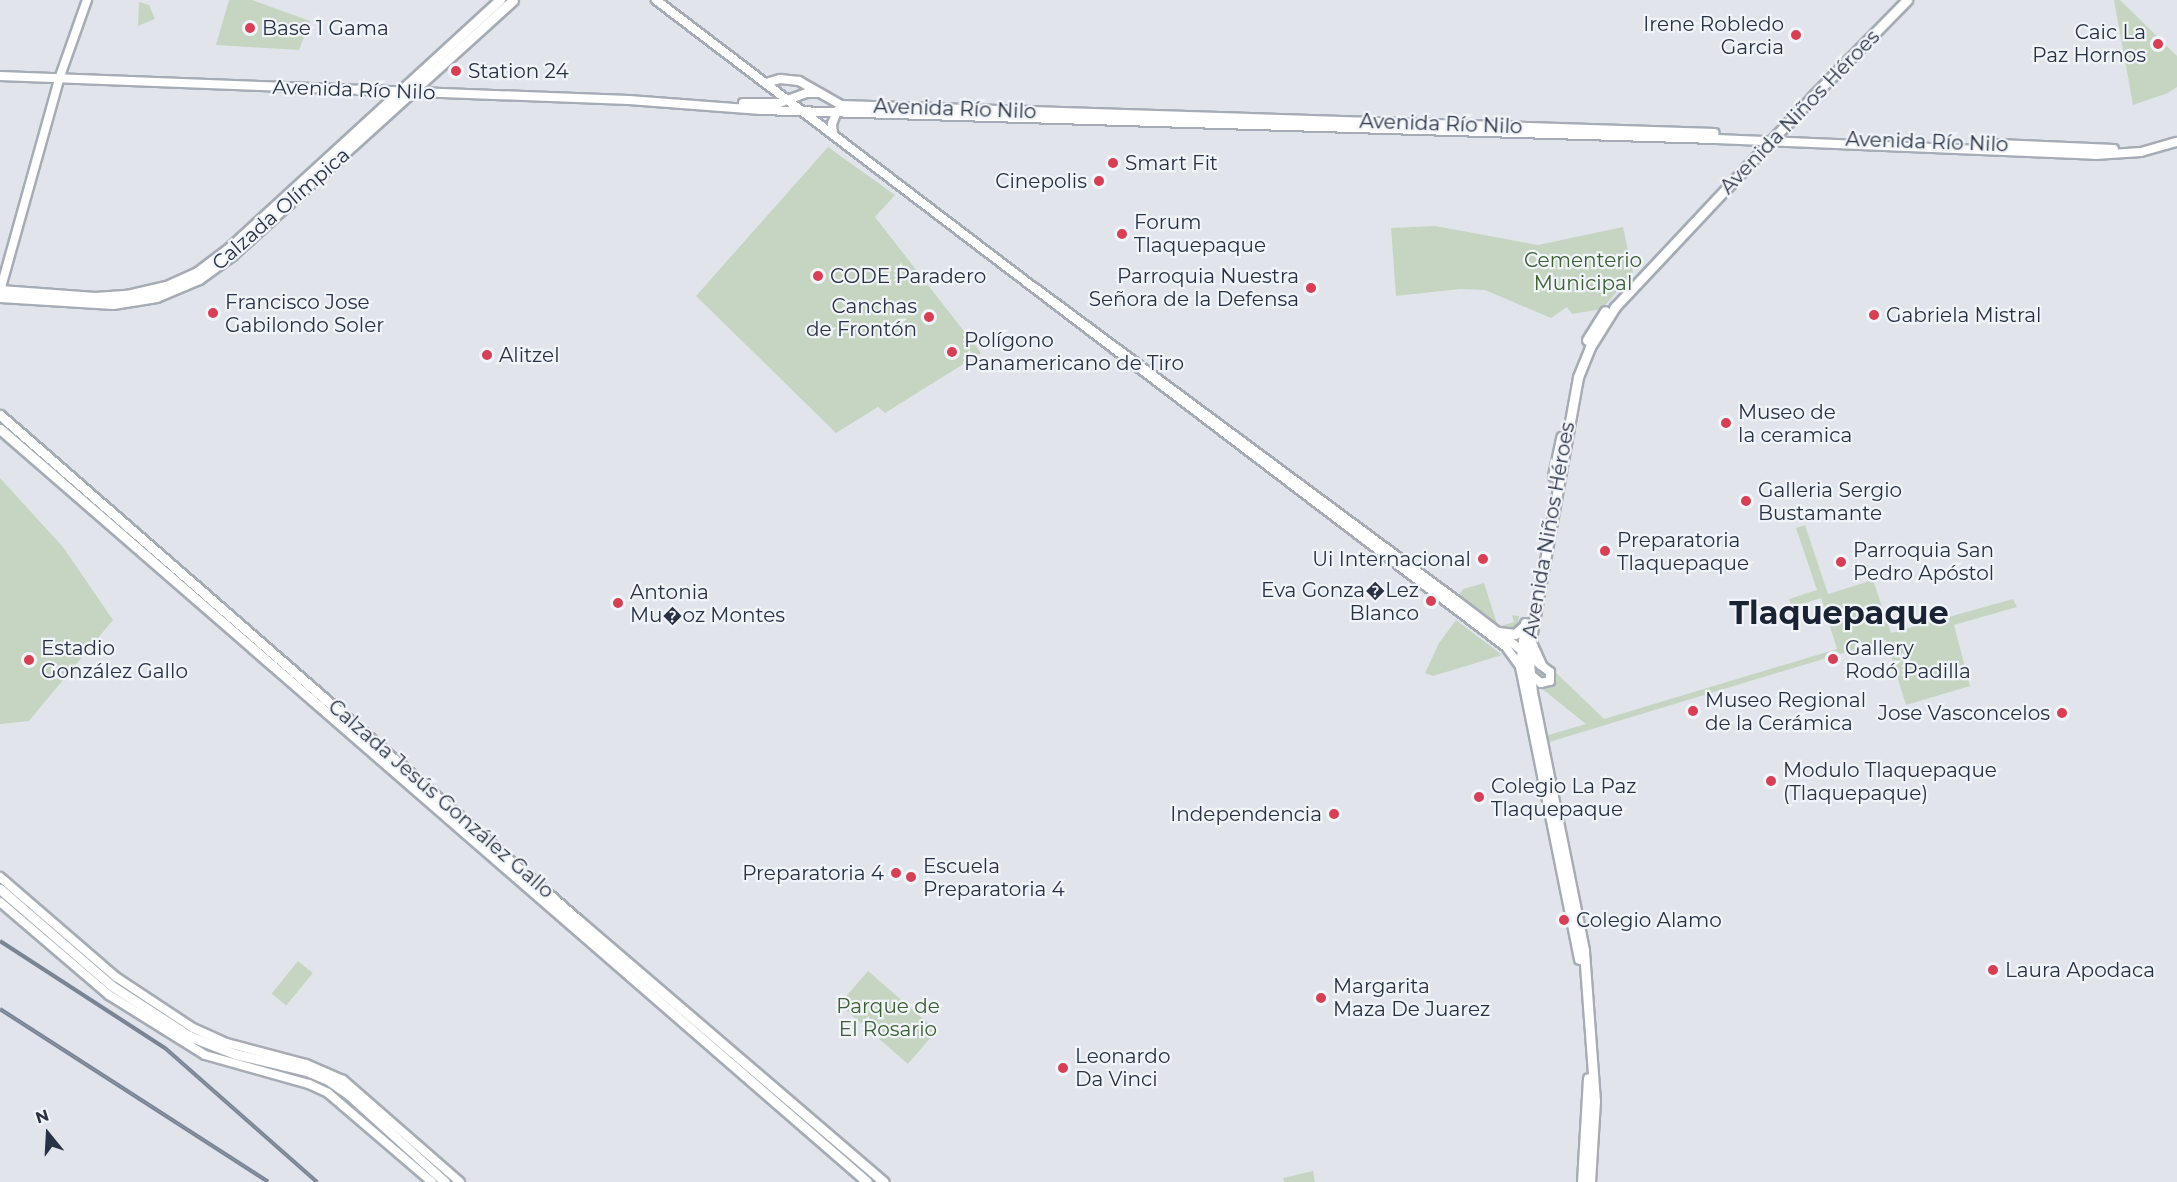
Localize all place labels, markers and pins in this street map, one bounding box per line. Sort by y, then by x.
place label: Irene Robledo Garcia [1643,12,1784,59]
place label: Base 1 Gama [262,16,389,40]
place label: Caic La Paz Hornos [2032,20,2146,67]
marker: Base 1 Gama [243,21,257,35]
marker: Irene Robledo Garcia [1789,28,1803,42]
marker: Caic La Paz Hornos [2151,37,2165,51]
place label: Station 24 [468,59,569,83]
marker: Station 24 [449,64,463,78]
place label: Smart Fit [1125,151,1218,175]
marker: Smart Fit [1106,156,1120,170]
place label: Cinepolis [995,169,1087,193]
marker: Cinepolis [1092,174,1106,188]
place label: Forum Tlaquepaque [1134,210,1266,257]
marker: Forum Tlaquepaque [1115,227,1129,241]
place label: CODE Paradero [830,264,986,288]
place label: Parroquia Nuestra Señora de la Defensa [1089,264,1299,311]
marker: CODE Paradero [811,269,825,283]
marker: Parroquia Nuestra Señora de la Defensa [1304,281,1318,295]
place label: Francisco Jose Gabilondo Soler [225,290,384,337]
place label: Canchas de Frontón [806,294,917,341]
place label: Gabriela Mistral [1886,303,2041,327]
marker: Francisco Jose Gabilondo Soler [206,306,220,320]
marker: Gabriela Mistral [1867,308,1881,322]
marker: Canchas de Frontón [922,310,936,324]
place label: Polígono Panamericano de Tiro [964,328,1184,375]
place label: Alitzel [499,343,560,367]
marker: Polígono Panamericano de Tiro [945,345,959,359]
marker: Alitzel [480,348,494,362]
place label: Museo de la ceramica [1738,400,1852,447]
marker: Museo de la ceramica [1719,416,1733,430]
place label: Galleria Sergio Bustamante [1758,478,1902,525]
marker: Galleria Sergio Bustamante [1739,494,1753,508]
place label: Preparatoria Tlaquepaque [1617,528,1749,575]
place label: Parroquia San Pedro Apóstol [1853,538,1994,585]
marker: Preparatoria Tlaquepaque [1598,544,1612,558]
place label: Ui Internacional [1312,547,1471,571]
marker: Ui Internacional [1476,552,1490,566]
marker: Parroquia San Pedro Apóstol [1834,555,1848,569]
place label: Eva Gonza�Lez Blanco [1261,578,1419,625]
place label: Antonia Mu�oz Montes [630,580,785,627]
marker: Eva Gonza�Lez Blanco [1424,594,1438,608]
marker: Antonia Mu�oz Montes [611,596,625,610]
place label: Estadio González Gallo [41,636,188,683]
place label: Gallery Rodó Padilla [1845,636,1971,683]
marker: Gallery Rodó Padilla [1826,652,1840,666]
marker: Estadio González Gallo [22,653,36,667]
place label: Museo Regional de la Cerámica [1705,688,1866,735]
place label: Jose Vasconcelos [1878,701,2050,725]
marker: Museo Regional de la Cerámica [1686,704,1700,718]
marker: Jose Vasconcelos [2055,706,2069,720]
place label: Modulo Tlaquepaque (Tlaquepaque) [1783,758,1997,805]
place label: Colegio La Paz Tlaquepaque [1491,774,1636,821]
marker: Modulo Tlaquepaque (Tlaquepaque) [1764,774,1778,788]
marker: Colegio La Paz Tlaquepaque [1472,790,1486,804]
place label: Independencia [1170,802,1322,826]
marker: Independencia [1327,807,1341,821]
place label: Escuela Preparatoria 4 [923,854,1065,901]
place label: Preparatoria 4 [742,861,884,885]
marker: Preparatoria 4 [889,866,903,880]
marker: Escuela Preparatoria 4 [904,870,918,884]
place label: Colegio Alamo [1576,908,1722,932]
marker: Colegio Alamo [1557,913,1571,927]
place label: Laura Apodaca [2005,958,2155,982]
marker: Laura Apodaca [1986,963,2000,977]
place label: Margarita Maza De Juarez [1333,975,1490,1022]
marker: Margarita Maza De Juarez [1314,991,1328,1005]
place label: Leonardo Da Vinci [1075,1044,1170,1091]
marker: Leonardo Da Vinci [1056,1061,1070,1075]

